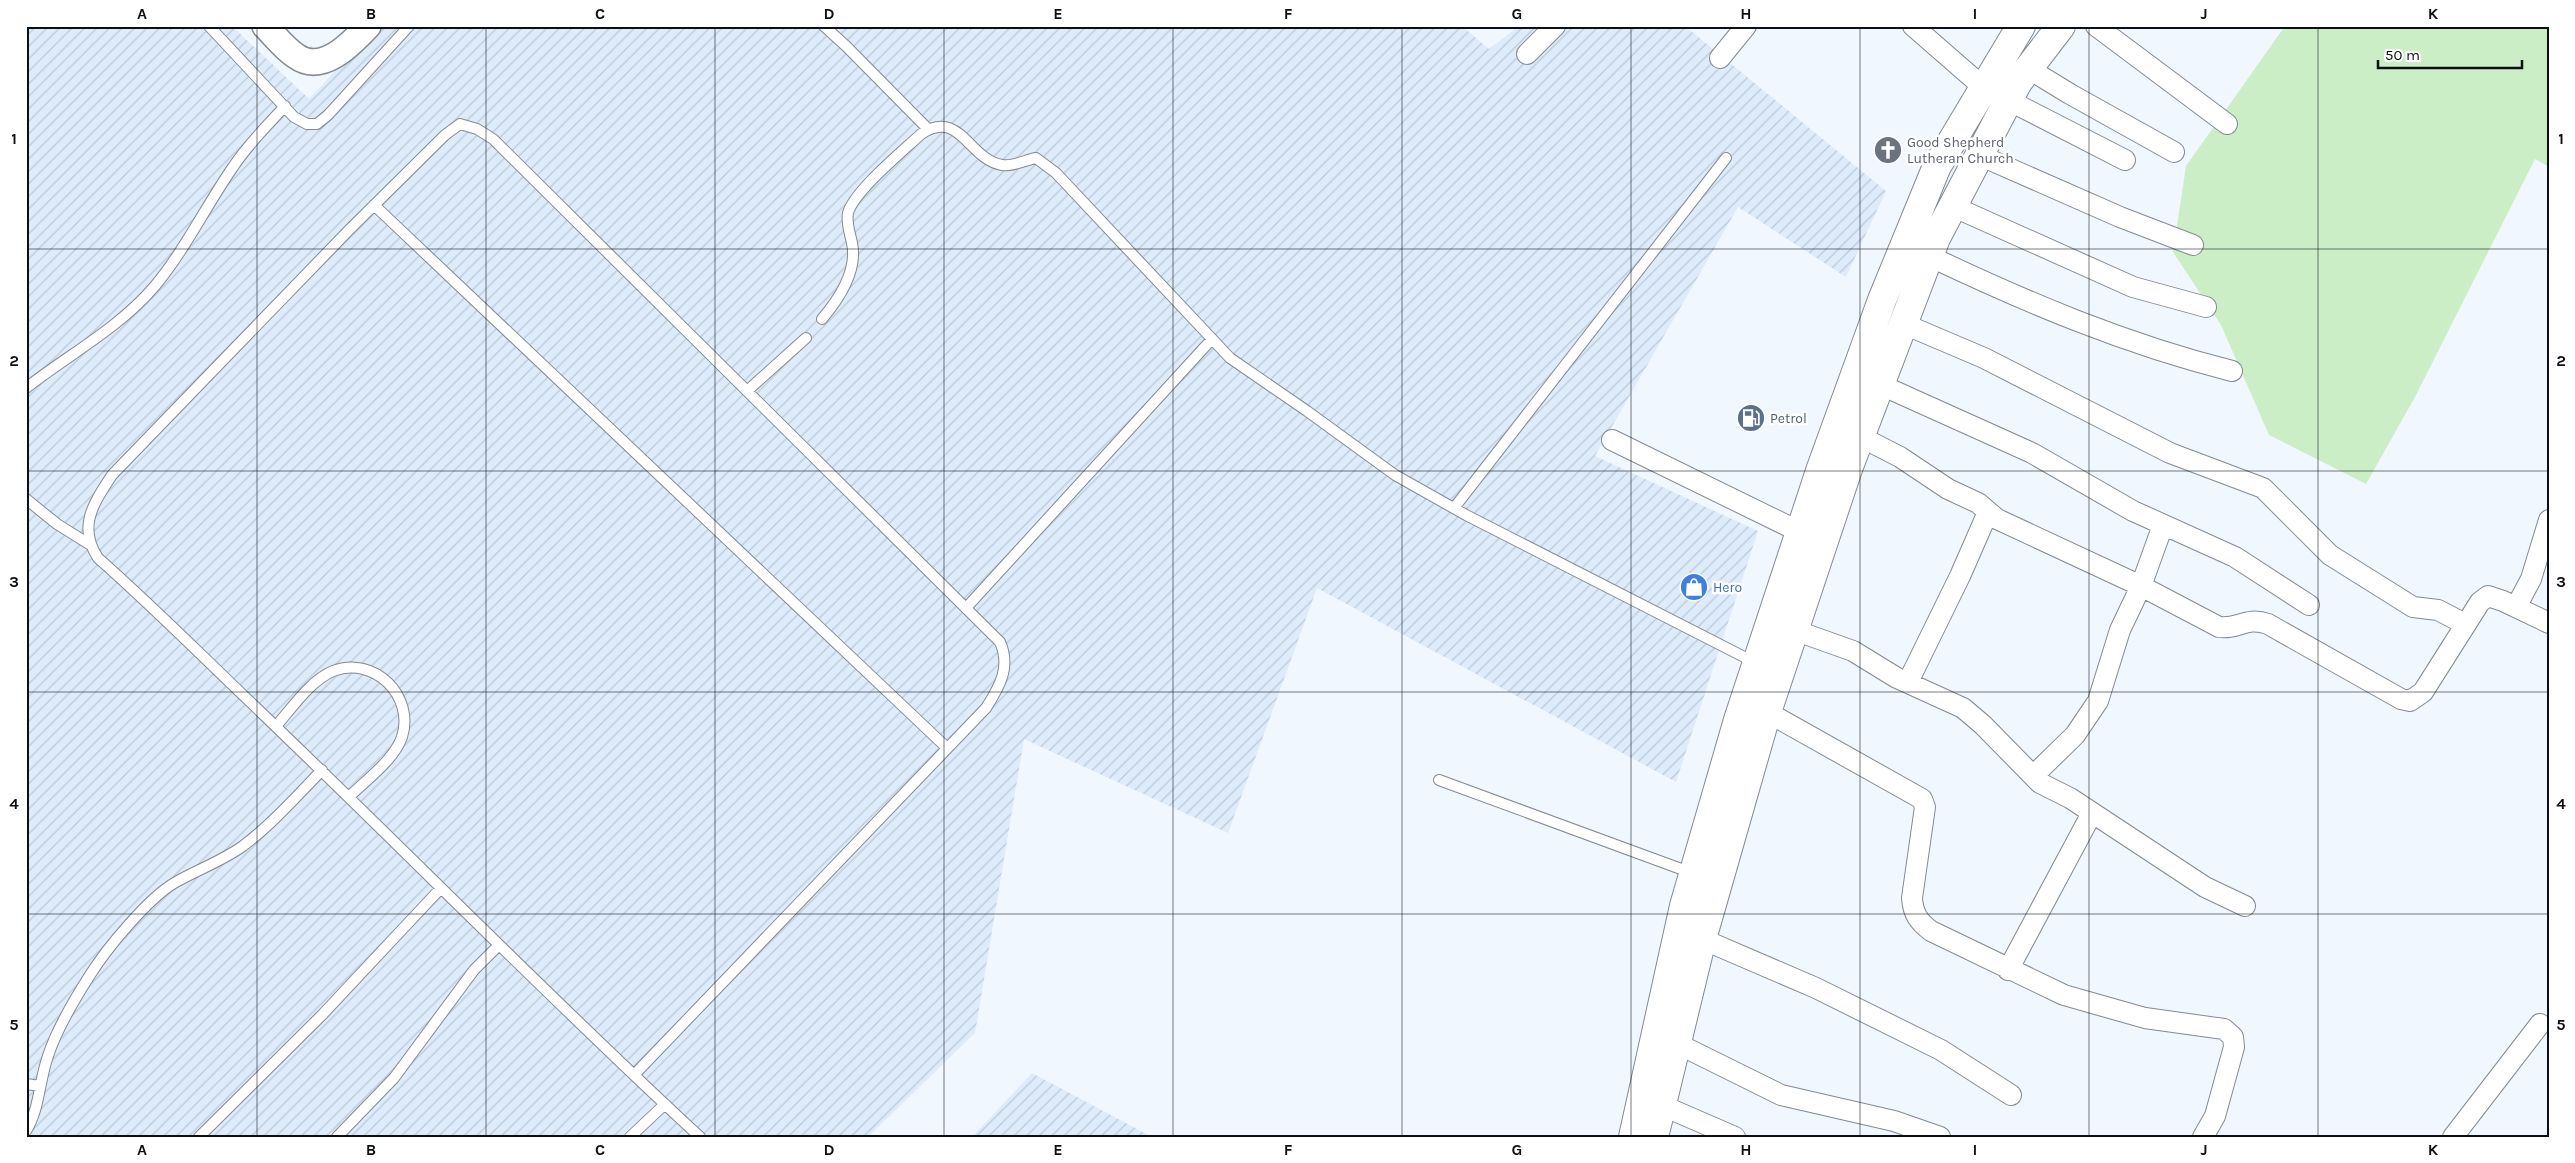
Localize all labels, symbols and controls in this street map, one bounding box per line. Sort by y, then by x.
text: A [137,4,147,23]
text: B [366,4,376,23]
text: C [595,4,605,23]
text: D [824,4,835,23]
text: E [1053,4,1063,23]
text: F [1284,4,1293,23]
text: G [1512,4,1522,23]
text: H [1740,4,1752,23]
text: I [1973,4,1977,23]
text: J [2200,4,2208,23]
text: K [2428,4,2439,23]
scale bar [2378,38,2521,70]
text: 50 m [2385,46,2420,64]
text: 1 [11,129,17,148]
text: 1 [2558,129,2564,148]
place label: Good Shepherd Lutheran Church [1907,134,2014,167]
church icon: Good Shepherd Lutheran Church [1873,135,1903,165]
text: 2 [9,351,19,370]
text: 2 [2556,351,2566,370]
fuel station icon: Petrol [1736,403,1766,433]
place label: Petrol [1770,410,1807,427]
text: 3 [9,572,19,591]
shop icon: Hero [1679,572,1709,602]
text: 3 [2556,572,2566,591]
place label: Hero [1713,579,1742,596]
text: 4 [9,794,19,813]
text: 4 [2556,794,2566,813]
text: 5 [9,1015,19,1034]
text: 5 [2556,1015,2566,1034]
text: A [137,1140,147,1159]
text: B [366,1140,376,1159]
text: C [595,1140,605,1159]
text: D [824,1140,835,1159]
text: E [1053,1140,1063,1159]
text: F [1284,1140,1293,1159]
text: G [1512,1140,1522,1159]
text: H [1740,1140,1752,1159]
text: I [1973,1140,1977,1159]
text: J [2200,1140,2208,1159]
text: K [2428,1140,2439,1159]

